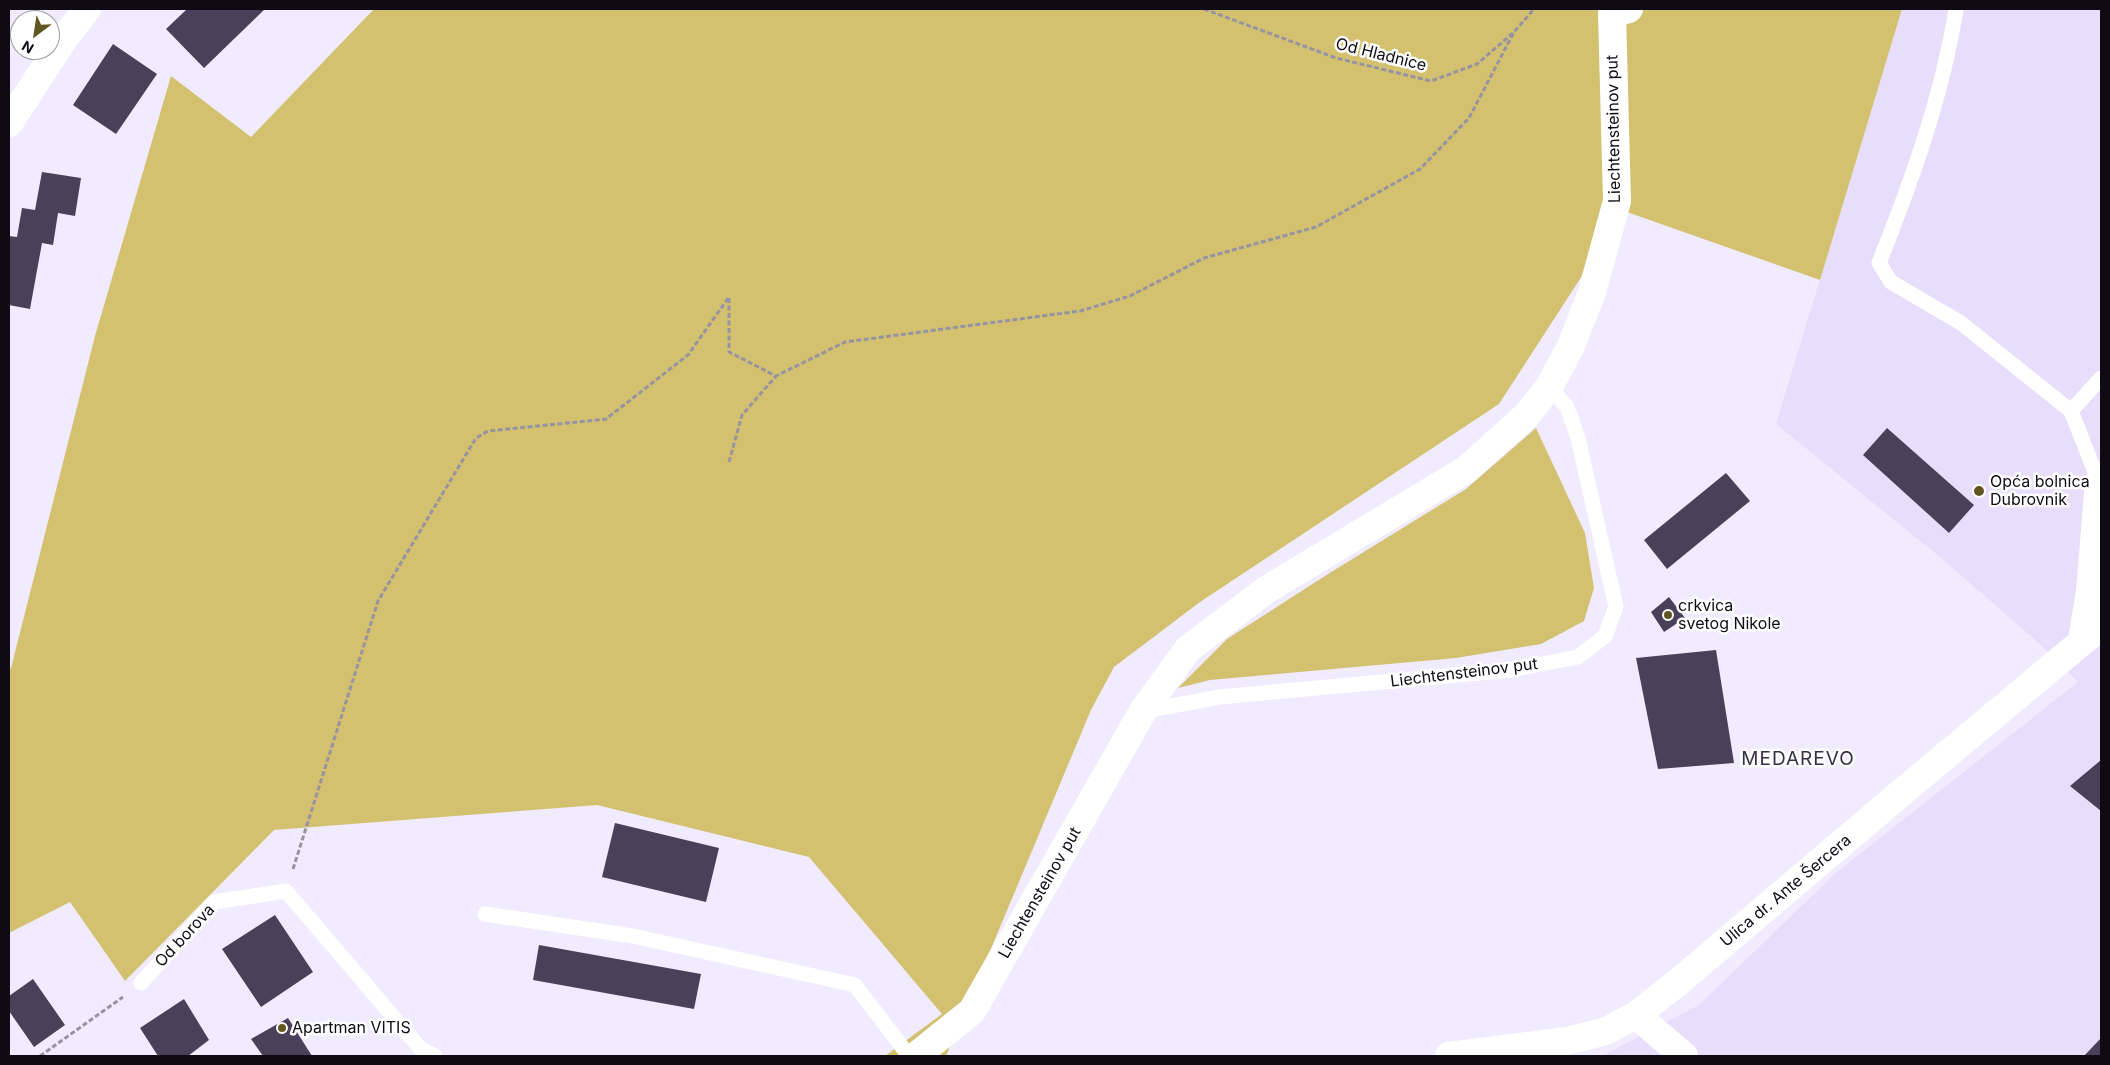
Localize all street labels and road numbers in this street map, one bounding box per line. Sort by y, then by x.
street label: Od Hladnice [1334,34,1428,76]
street label: Liechtensteinov put [1603,55,1625,203]
street label: Liechtensteinov put [1389,654,1539,692]
street label: Liechtensteinov put [995,824,1085,962]
street label: Ulica dr. Ante Šercera [1717,831,1855,951]
street label: Od borova [151,901,219,971]

